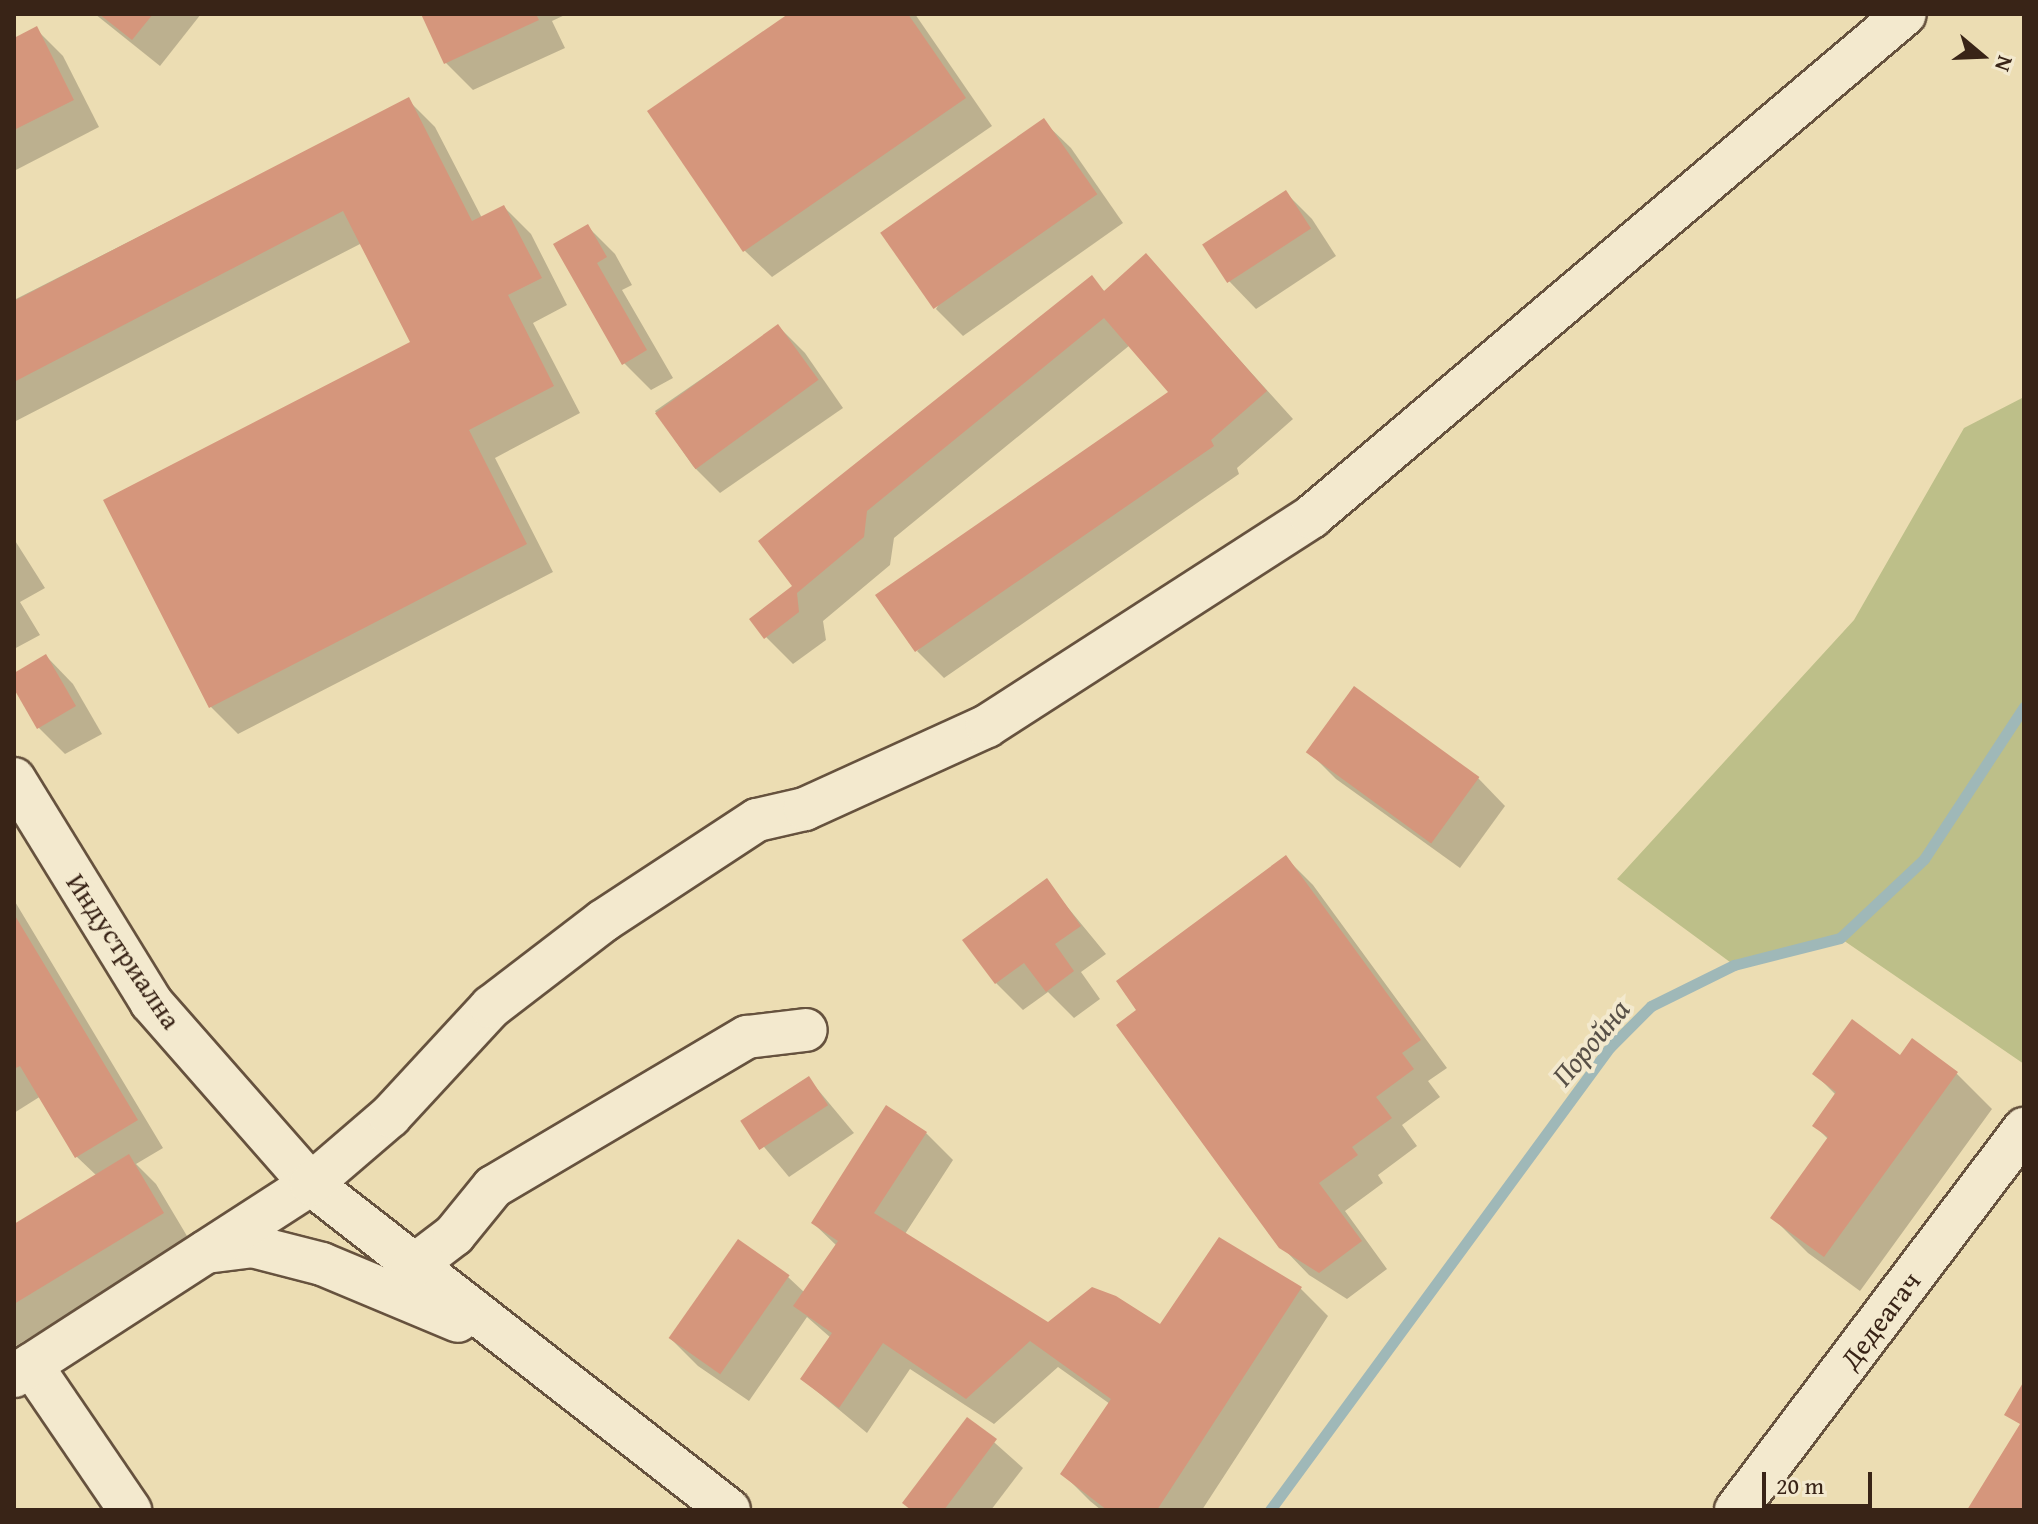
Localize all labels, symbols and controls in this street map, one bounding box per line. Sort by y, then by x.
north arrow [1942,16,2022,96]
text: N [1987,52,2022,76]
street label: Индустриална [60,867,188,1035]
water label: Поройна [1543,991,1637,1093]
street label: Дедеагач [1833,1265,1927,1375]
scale bar [1766,1456,1876,1506]
text: 20 m [1776,1468,1824,1503]

